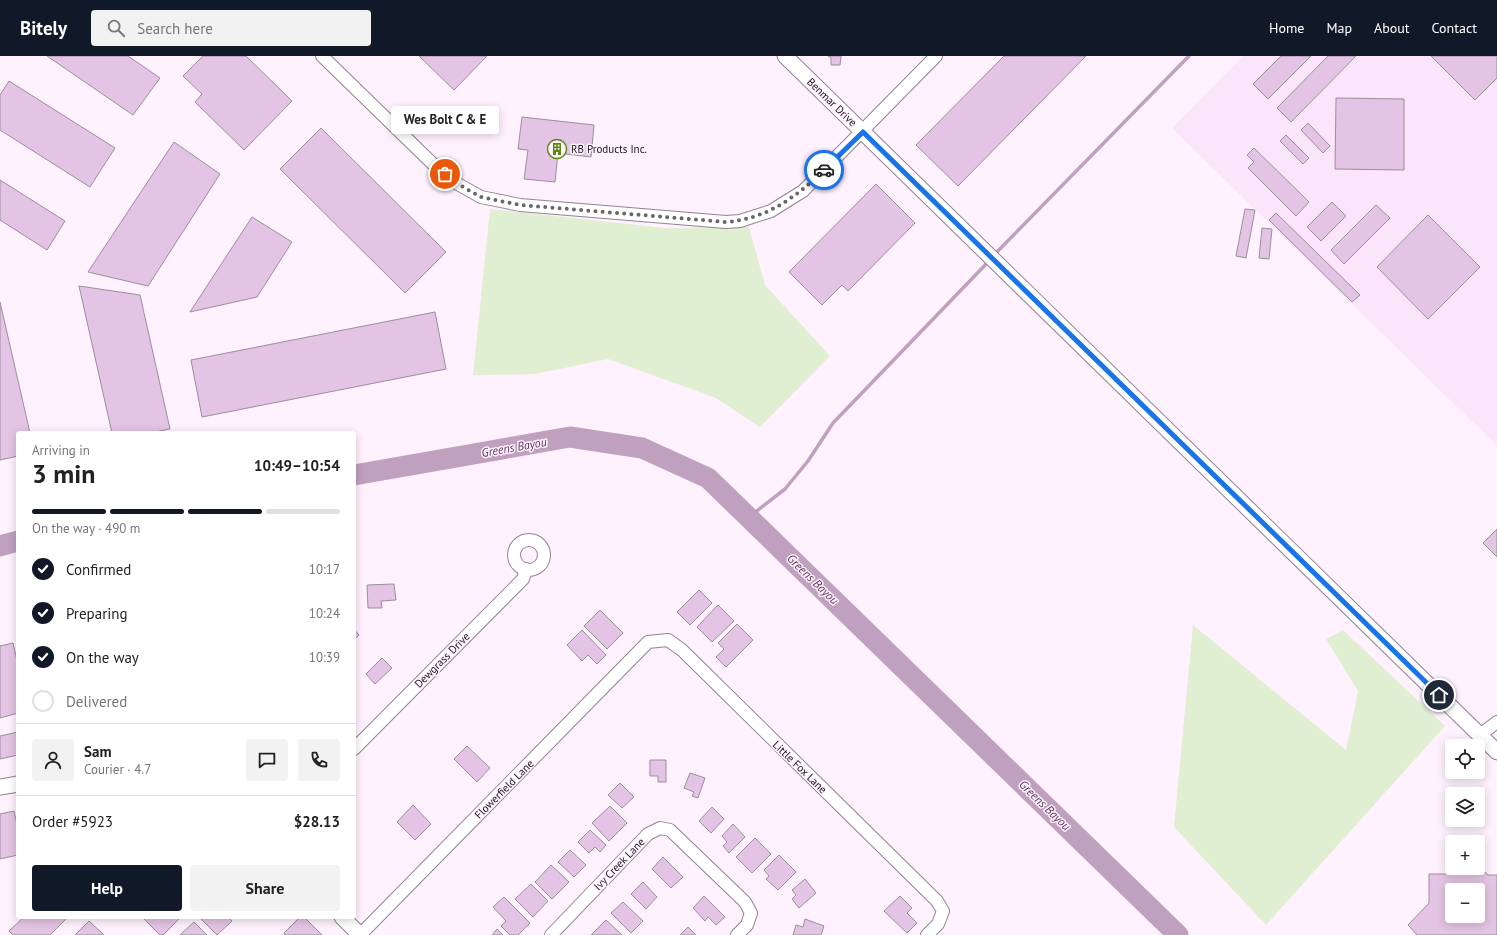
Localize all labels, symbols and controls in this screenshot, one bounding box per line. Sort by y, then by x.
search box [91,10,371,46]
text: Bitely [20,16,67,40]
icon: search [105,17,127,39]
text: Search here [137,19,213,38]
text: Home [1269,19,1304,37]
text: Map [1326,19,1352,37]
text: About [1374,19,1410,37]
text: Contact [1432,19,1477,37]
street label: Benmar Drive [804,75,860,129]
callout: Wes Bolt C & E [391,106,499,134]
text: Wes Bolt C & E [404,111,486,128]
building icon: RB Products Inc. [546,138,568,160]
place label: RB Products Inc. [571,142,647,156]
courier [804,150,844,190]
pin [428,157,462,191]
icon: car [813,159,835,181]
icon: bag [434,163,456,185]
water label: Greens Bayou [480,434,548,460]
text: Arriving in [32,442,90,459]
text: 10:49–10:54 [254,456,340,475]
text: 3 min [32,457,95,490]
text: On the way · 490 m [32,520,140,537]
water label: Greens Bayou [784,551,842,607]
icon: check [32,558,54,580]
text: Confirmed [66,560,131,579]
text: 10:17 [309,561,340,578]
icon: check [32,602,54,624]
text: Preparing [66,604,128,623]
text: 10:24 [309,605,340,622]
street label: Dewgrass Drive [411,629,473,691]
icon: check [32,646,54,668]
text: On the way [66,648,139,667]
text: 10:39 [309,649,340,666]
pin [1422,678,1456,712]
icon: home [1428,684,1450,706]
text: Delivered [66,692,127,711]
street label: Little Fox Lane [770,738,830,797]
button: person [32,739,74,781]
button: chat [246,739,288,781]
button: phone [298,739,340,781]
map controls [1445,739,1485,923]
button: locate [1445,739,1485,779]
text: Sam [84,742,111,761]
street label: Flowerfield Lane [471,756,537,822]
text: Courier · 4.7 [84,761,151,778]
water label: Greens Bayou [1016,777,1074,833]
button: layers [1445,787,1485,827]
text: Order #5923 [32,812,113,831]
text: $28.13 [294,812,340,831]
street label: Ivy Creek Lane [591,835,648,893]
button: + [1445,835,1485,875]
button: Help [32,865,182,911]
button: Share [190,865,340,911]
button: − [1445,883,1485,923]

